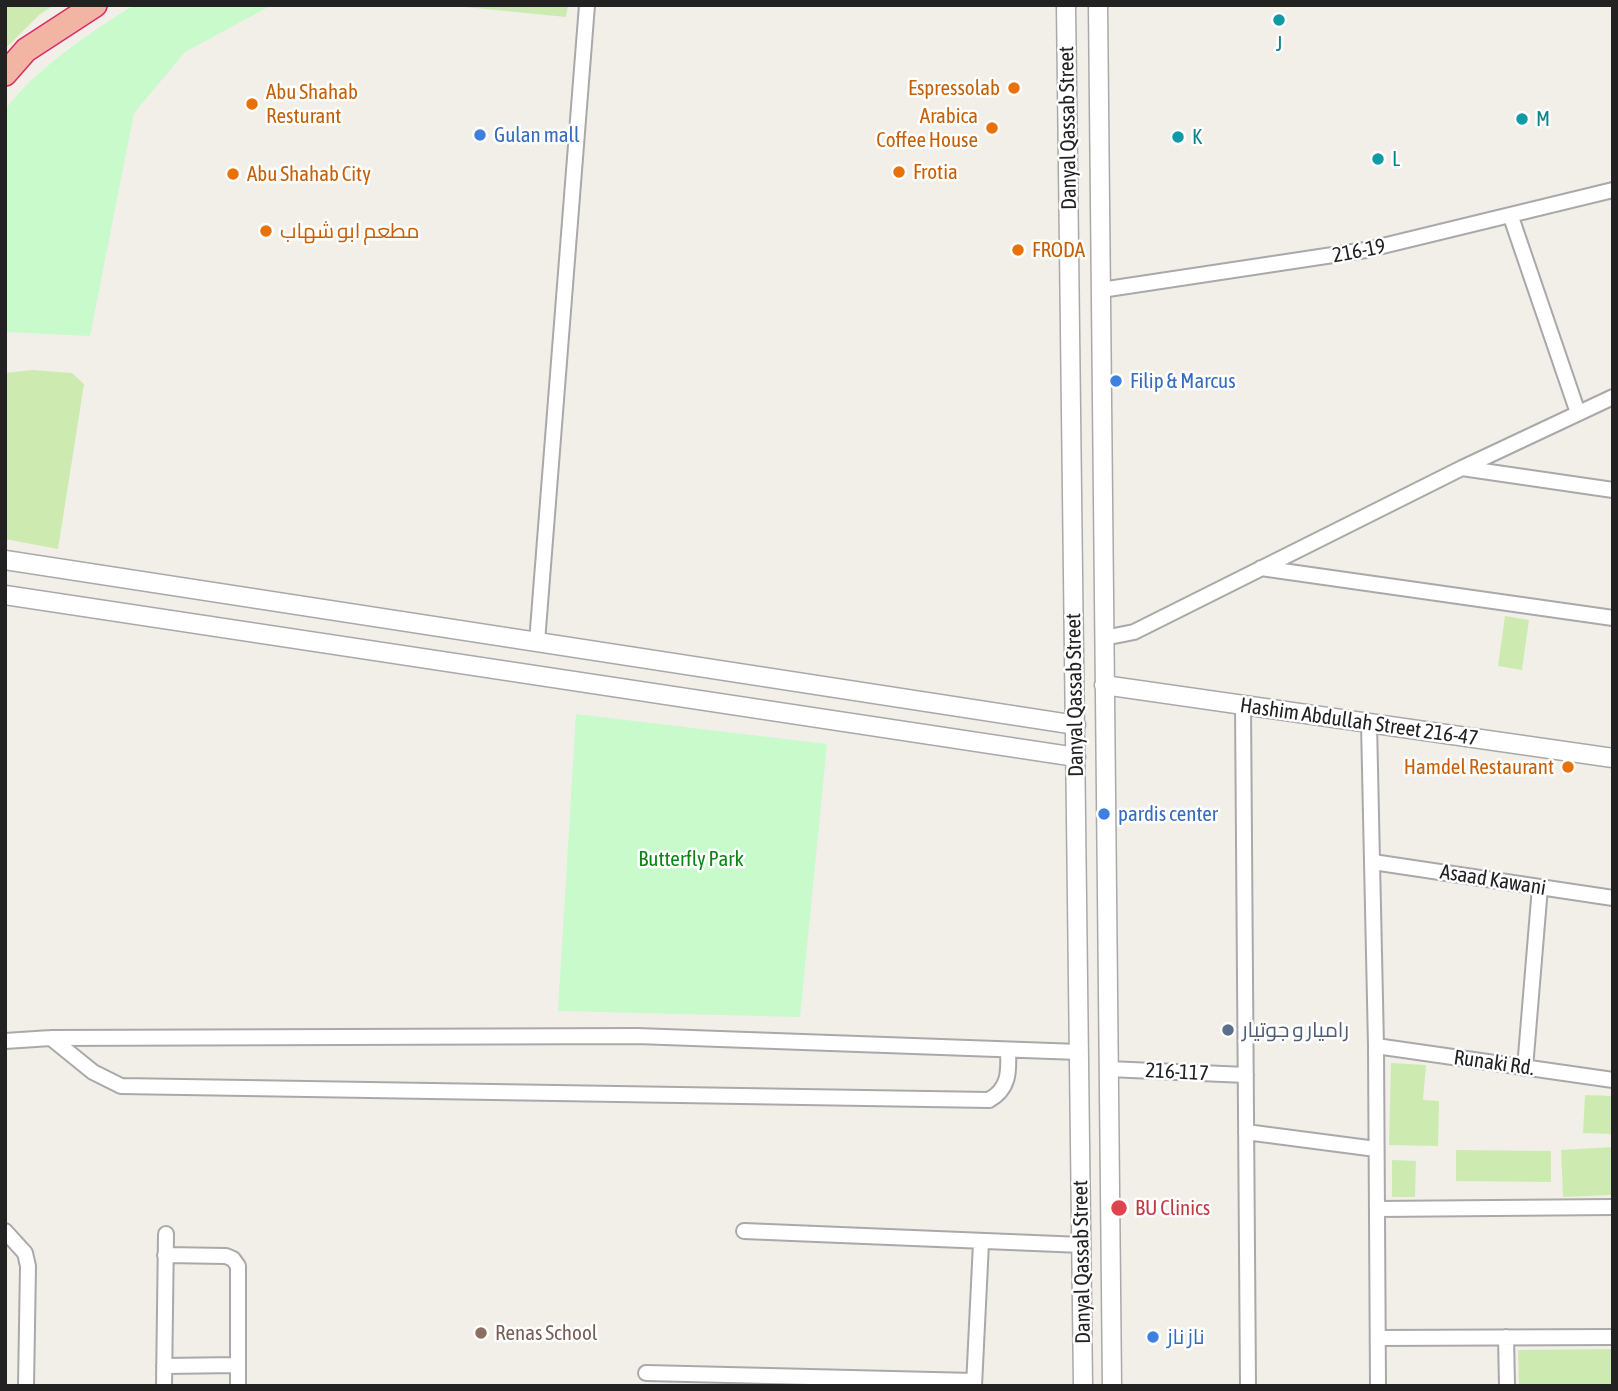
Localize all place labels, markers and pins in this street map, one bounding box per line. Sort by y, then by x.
marker: J [1271,12,1287,28]
place label: J [1276,31,1282,57]
place label: Espressolab [908,75,1000,101]
place label: Abu Shahab Resturant [266,79,358,129]
marker: Espressolab [1006,80,1022,96]
marker: Abu Shahab Resturant [244,96,260,112]
place label: Arabica Coffee House [876,103,978,153]
place label: M [1536,106,1550,132]
marker: M [1514,111,1530,127]
marker: Arabica Coffee House [984,120,1000,136]
place label: Gulan mall [494,122,580,148]
place label: K [1192,124,1202,150]
marker: Gulan mall [472,127,488,143]
marker: K [1170,129,1186,145]
place label: L [1392,146,1400,172]
marker: L [1370,151,1386,167]
place label: Frotia [913,159,958,185]
place label: Abu Shahab City [247,161,371,187]
marker: Frotia [891,164,907,180]
marker: Abu Shahab City [225,166,241,182]
place label: مطعم ابو شهاب [280,218,420,244]
marker: مطعم ابو شهاب [258,223,274,239]
place label: FRODA [1032,237,1085,263]
marker: FRODA [1010,242,1026,258]
place label: Filip & Marcus [1130,368,1236,394]
marker: Filip & Marcus [1108,373,1124,389]
place label: Hamdel Restaurant [1404,754,1554,780]
marker: Hamdel Restaurant [1560,759,1576,775]
place label: pardis center [1118,801,1218,827]
marker: pardis center [1096,806,1112,822]
place label: رامیار و جوتیار [1242,1017,1349,1043]
marker: رامیار و جوتیار [1220,1022,1236,1038]
place label: BU Clinics [1135,1195,1210,1221]
marker: BU Clinics [1109,1198,1129,1218]
place label: Renas School [495,1320,597,1346]
place label: ناز ناز [1167,1324,1205,1350]
marker: Renas School [473,1325,489,1341]
marker: ناز ناز [1145,1329,1161,1345]

